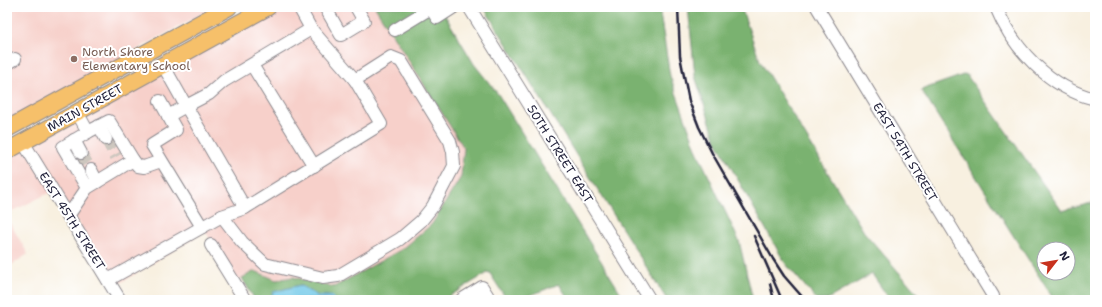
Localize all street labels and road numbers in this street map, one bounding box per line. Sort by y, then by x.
street label: MAIN STREET [45,80,126,135]
street label: EAST 54TH STREET [869,100,941,205]
street label: 50TH STREET EAST [523,102,597,207]
street label: EAST 45TH STREET [35,169,109,274]

